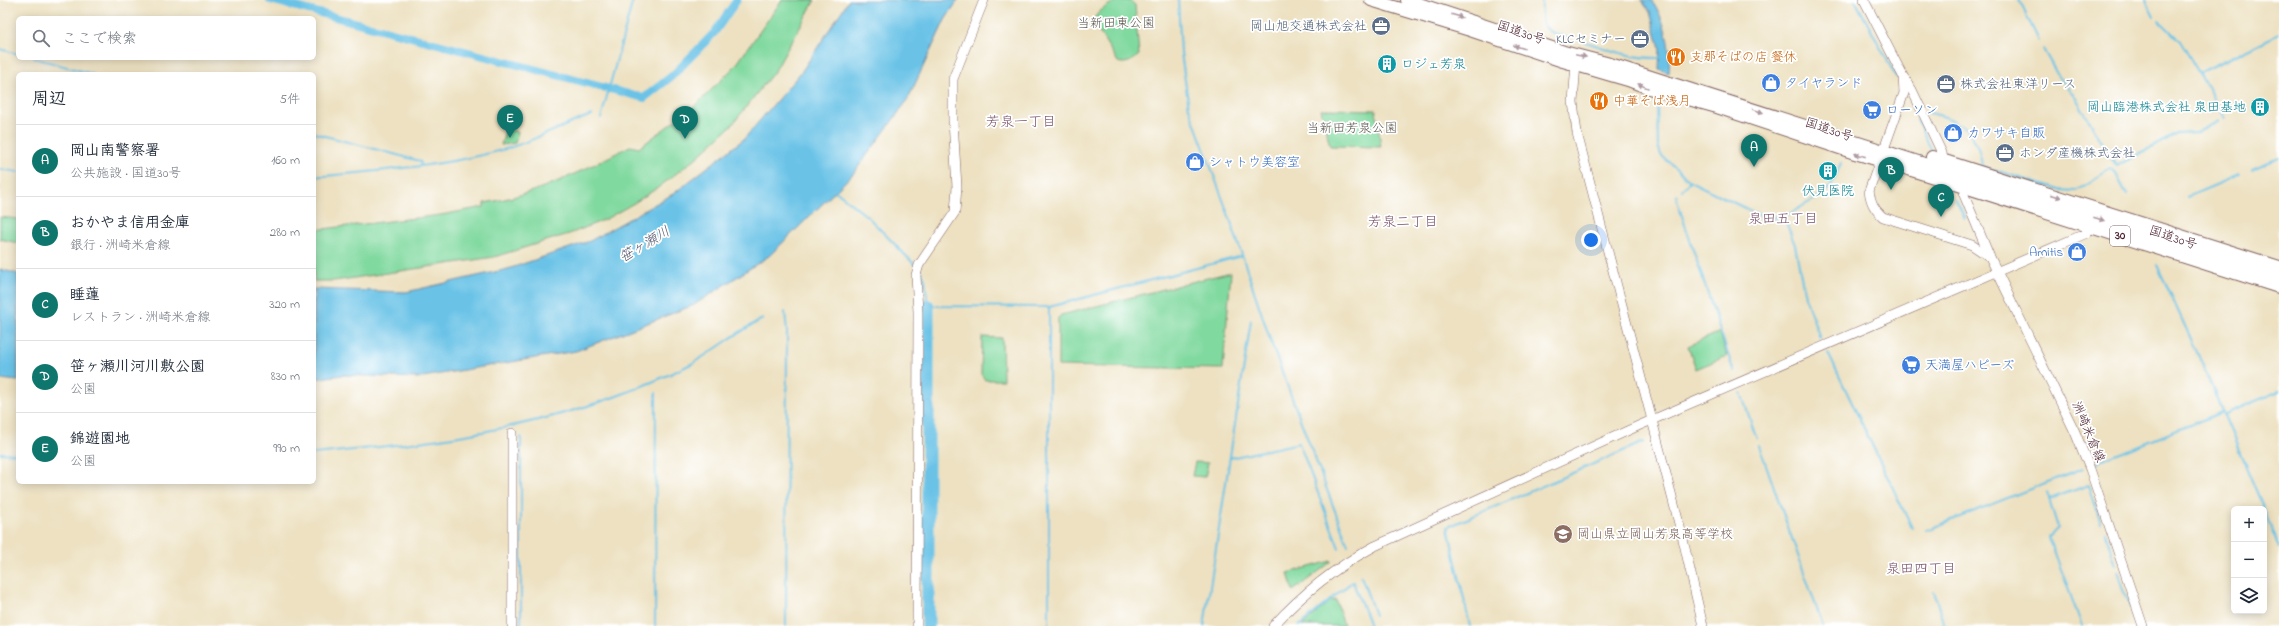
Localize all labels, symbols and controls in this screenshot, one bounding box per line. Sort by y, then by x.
one-way arrow [1452,13,1464,19]
park label: 当新田東公園 [1077,14,1155,33]
office icon: 岡山旭交通株式会社 [1370,15,1392,37]
search box [16,16,316,60]
street label: 国道30号 [1494,16,1548,50]
place label: 岡山旭交通株式会社 [1250,17,1367,36]
icon: search [30,27,52,49]
text: ここで検索 [62,28,137,50]
office icon: KLCセミナー [1629,28,1651,50]
place label: KLCセミナー [1556,30,1626,49]
one-way arrow [1513,44,1525,50]
restaurant icon: 支那そばの店 餐休 [1665,46,1687,68]
place label: 支那そばの店 餐休 [1690,48,1797,67]
building icon: ロジェ芳泉 [1376,53,1398,75]
one-way arrow [1575,53,1587,59]
place label: ロジェ芳泉 [1401,55,1466,74]
shop icon: タイヤランド [1760,72,1782,94]
office icon: 株式会社東洋リース [1935,73,1957,95]
place label: タイヤランド [1785,74,1862,93]
place label: 株式会社東洋リース [1960,75,2076,94]
one-way arrow [1637,82,1649,88]
text: 周辺 [32,87,66,112]
text: 5件 [280,90,300,109]
restaurant icon: 中華そば浅月 [1588,90,1610,112]
place label: 中華そば浅月 [1613,92,1691,111]
building icon: 岡山臨港株式会社 泉田基地 [2249,96,2271,118]
place label: 岡山臨港株式会社 泉田基地 [2087,98,2246,117]
supermarket icon: ローソン [1861,99,1883,121]
place label: ローソン [1886,101,1938,120]
pin: E [497,105,523,138]
pin: D [672,106,698,139]
one-way arrow [1753,108,1765,114]
district label: 芳泉一丁目 [986,112,1056,133]
street label: 国道30号 [1802,113,1856,147]
park label: 当新田芳泉公園 [1306,119,1398,138]
shop icon: カワサキ自販 [1942,122,1964,144]
place label: カワサキ自販 [1967,124,2045,143]
pin: A [1741,134,1767,167]
text: 岡山南警察署 [70,140,160,162]
office icon: ホンダ産機株式会社 [1994,142,2016,164]
place label: ホンダ産機株式会社 [2019,144,2135,163]
text: A [41,151,49,170]
text: 160 m [271,151,300,170]
shop icon: シャトウ美容室 [1184,151,1206,173]
one-way arrow [1854,152,1866,158]
place label: シャトウ美容室 [1209,153,1300,172]
pin: B [1878,157,1904,190]
building icon: 伏見医院 [1817,160,1839,182]
text: 公共施設 · 国道30号 [70,164,181,183]
place label: 伏見医院 [1802,182,1854,201]
pin: C [1928,184,1954,217]
one-way arrow [2050,193,2062,199]
district label: 泉田五丁目 [1748,209,1818,230]
text: おかやま信用金庫 [70,212,190,234]
district label: 芳泉二丁目 [1368,212,1438,233]
one-way arrow [2093,216,2105,222]
street label: 国道30号 [2146,221,2200,255]
water label: 笹ヶ瀬川 [616,222,674,268]
text: B [41,223,49,242]
text: 280 m [270,223,300,242]
road number: 30 [2110,226,2130,246]
your location [1581,230,1601,250]
text: 銀行 · 洲崎米倉線 [70,236,170,255]
shop icon: Amitis [2066,241,2088,263]
place label: Amitis [2029,243,2063,262]
text: 睡蓮 [70,284,100,306]
text: C [41,295,49,314]
text: 320 m [269,295,300,314]
text: レストラン · 洲崎米倉線 [70,308,210,327]
supermarket icon: 天満屋ハピーズ [1900,354,1922,376]
text: 笹ヶ瀬川河川敷公園 [70,356,205,378]
place label: 天満屋ハピーズ [1925,356,2014,375]
text: D [40,367,50,386]
text: 830 m [271,367,300,386]
text: 公園 [70,380,96,399]
street label: 洲崎米倉線 [2067,398,2110,467]
text: 錦遊園地 [70,428,130,450]
text: E [41,439,49,458]
text: 990 m [273,439,300,458]
text: 公園 [70,452,96,471]
map controls [2231,506,2267,614]
button: + [2231,506,2267,542]
school or university icon: 岡山県立岡山芳泉高等学校 [1552,523,1574,545]
place label: 岡山県立岡山芳泉高等学校 [1577,525,1733,544]
button: − [2231,542,2267,578]
district label: 泉田四丁目 [1886,559,1956,580]
button: layers [2231,578,2267,614]

